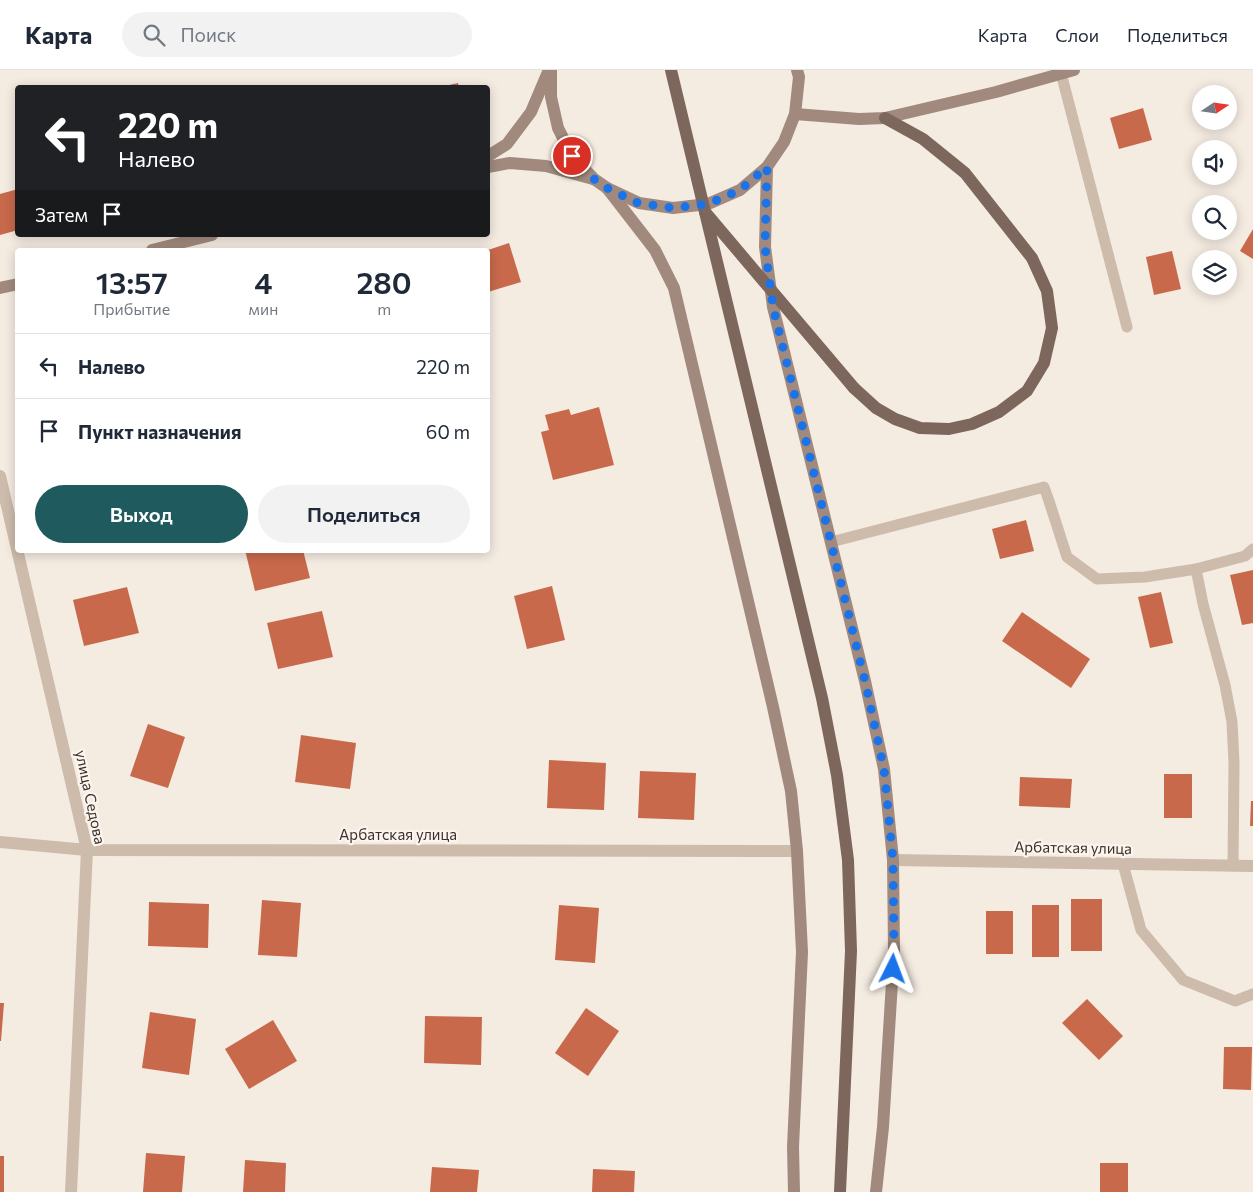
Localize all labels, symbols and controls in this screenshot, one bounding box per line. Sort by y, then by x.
search box [122,12,472,57]
text: Карта [25,20,92,49]
icon: search [140,21,168,49]
text: Поиск [180,23,236,46]
text: Карта [978,24,1027,46]
text: Слои [1055,24,1099,46]
text: Поделиться [1127,24,1228,46]
north arrow [1192,85,1238,130]
map controls [1192,85,1237,295]
text: 220 m [118,102,218,145]
icon: left [35,105,100,170]
pin [551,135,593,177]
button: sound [1192,140,1237,185]
icon: arrive [558,142,586,170]
text: Налево [118,145,195,172]
button: search [1192,195,1237,240]
icon: arrive [98,200,126,228]
text: Затем [35,203,88,226]
button: layers [1192,250,1237,295]
text: 13:57 [96,263,168,300]
text: 4 [254,263,273,300]
text: 280 [357,263,412,300]
text: Прибытие [93,299,170,318]
text: мин [249,299,278,318]
text: m [377,299,391,318]
icon: left [35,352,63,380]
text: Налево [78,355,145,378]
text: 220 m [416,355,470,378]
icon: arrive [35,417,63,445]
text: Пункт назначения [78,420,241,443]
text: 60 m [426,420,470,443]
button: Выход [35,485,248,543]
button: Поделиться [258,485,470,543]
street label: улица Седова [72,748,110,846]
street label: Арбатская улица [339,825,457,843]
street label: Арбатская улица [1014,837,1132,857]
position arrow [866,942,918,994]

